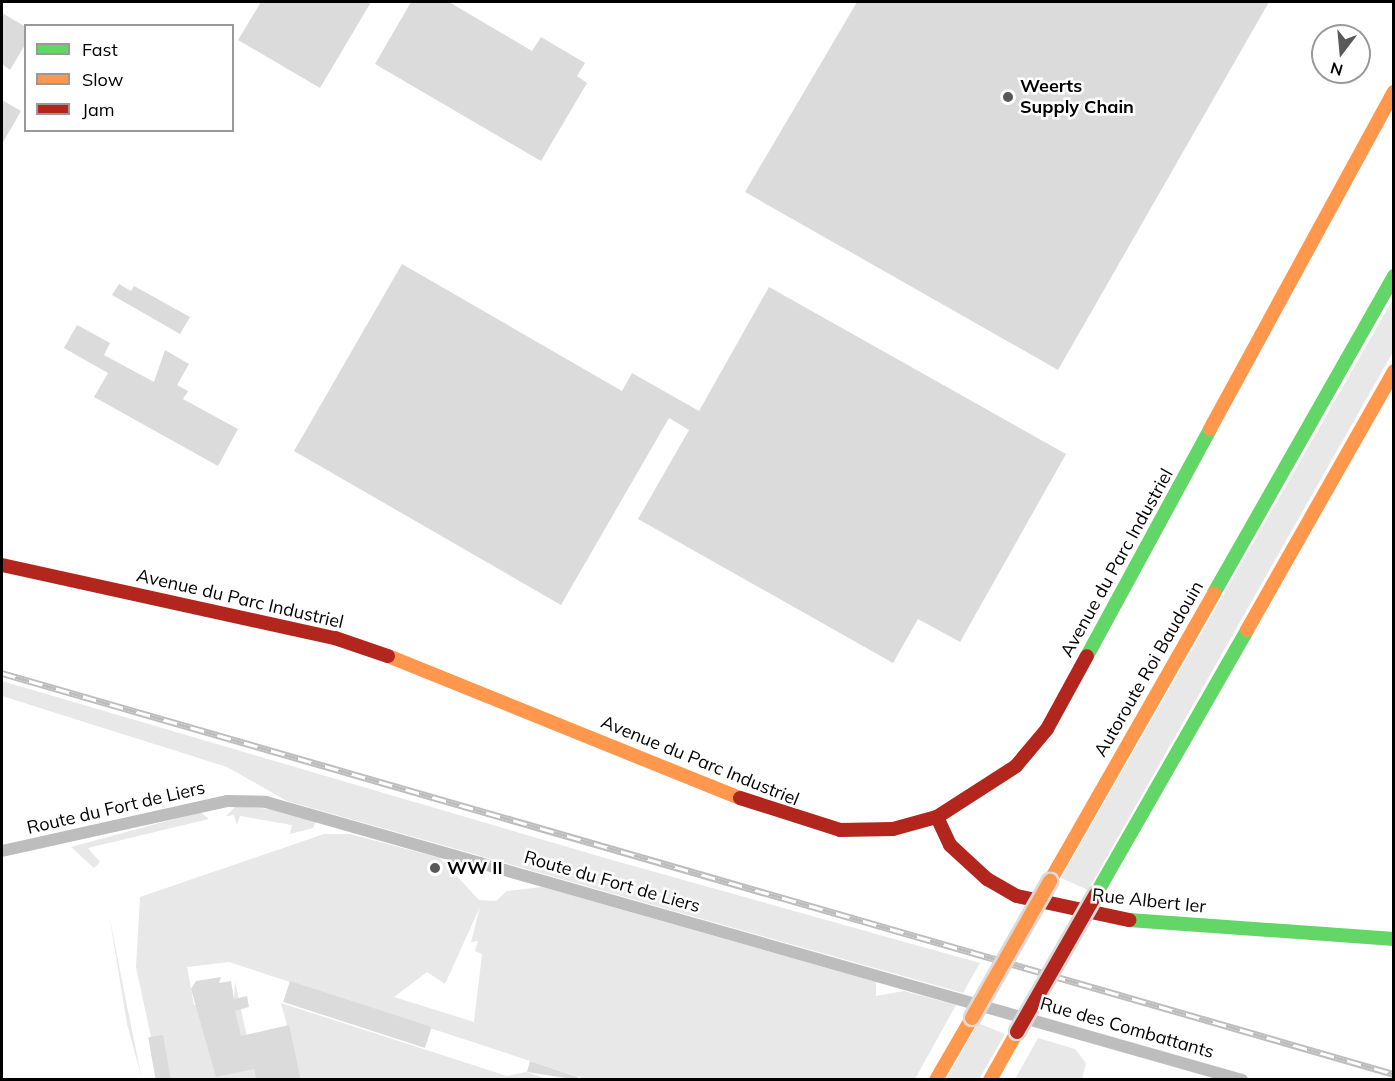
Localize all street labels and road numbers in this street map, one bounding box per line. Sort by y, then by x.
street label: Avenue du Parc Industriel [1056,465,1178,661]
street label: Avenue du Parc Industriel [134,565,346,633]
street label: Autoroute Roi Baudouin [1090,577,1208,761]
street label: Avenue du Parc Industriel [598,711,802,811]
street label: Route du Fort de Liers [25,777,207,839]
street label: Route du Fort de Liers [521,847,703,917]
street label: Rue Albert Ier [1091,884,1207,918]
street label: Rue des Combattants [1038,993,1216,1063]

